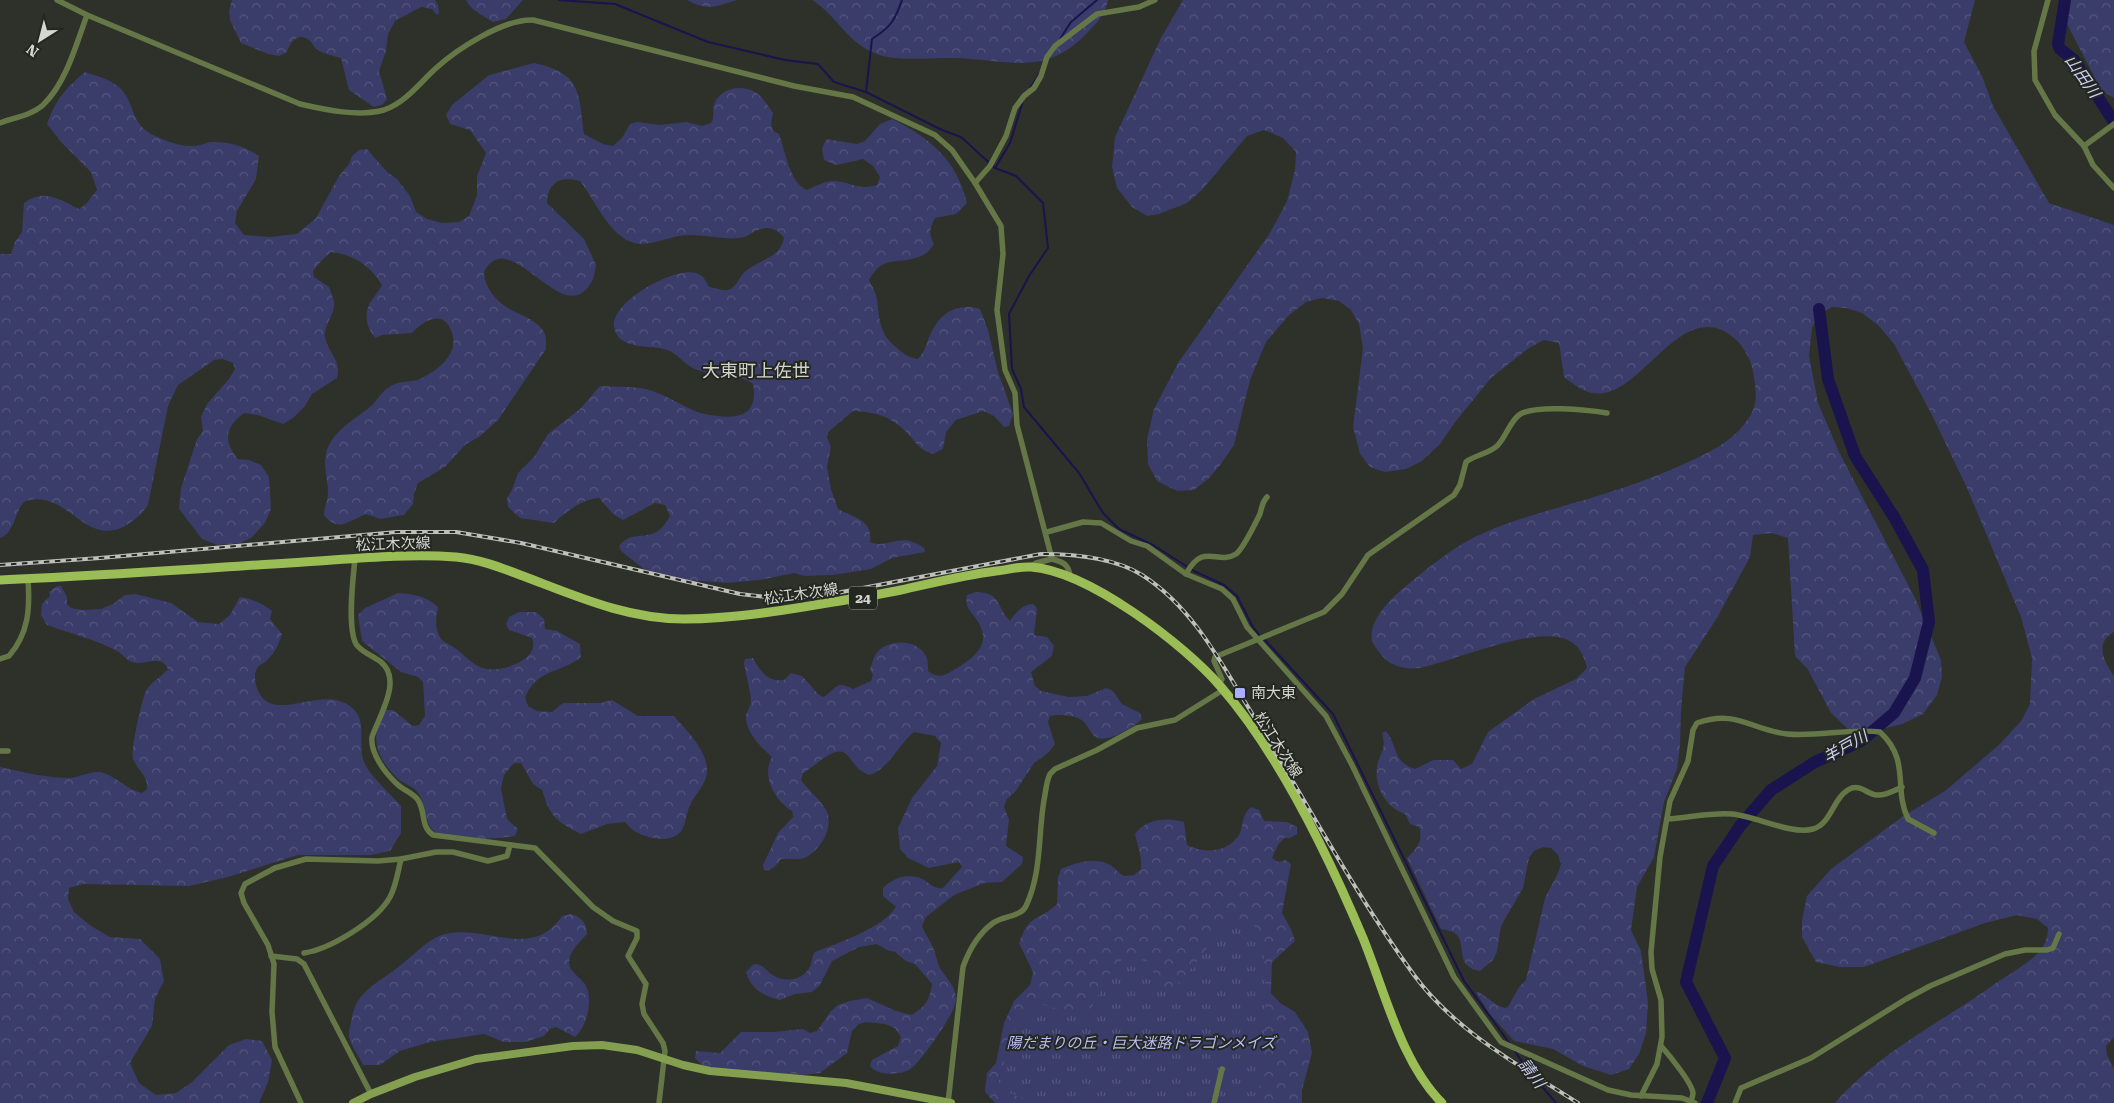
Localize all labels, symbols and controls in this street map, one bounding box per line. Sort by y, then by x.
north arrow [15,15,65,65]
text: N [23,41,41,60]
water label: 山田川 [2061,51,2105,103]
district label: 大東町上佐世 [702,360,810,381]
street label: 松江木次線 [355,534,431,554]
street label: 松江木次線 [763,580,839,608]
road number: 24 [849,586,877,610]
place label: 南大東 [1251,684,1296,702]
marker: 南大東 [1233,686,1247,700]
street label: 松江木次線 [1250,709,1306,781]
water label: 羊戸川 [1820,726,1873,766]
park label: 陽だまりの丘・巨大迷路ドラゴンメイズ [1007,1034,1277,1052]
water label: 請川 [1514,1055,1550,1093]

